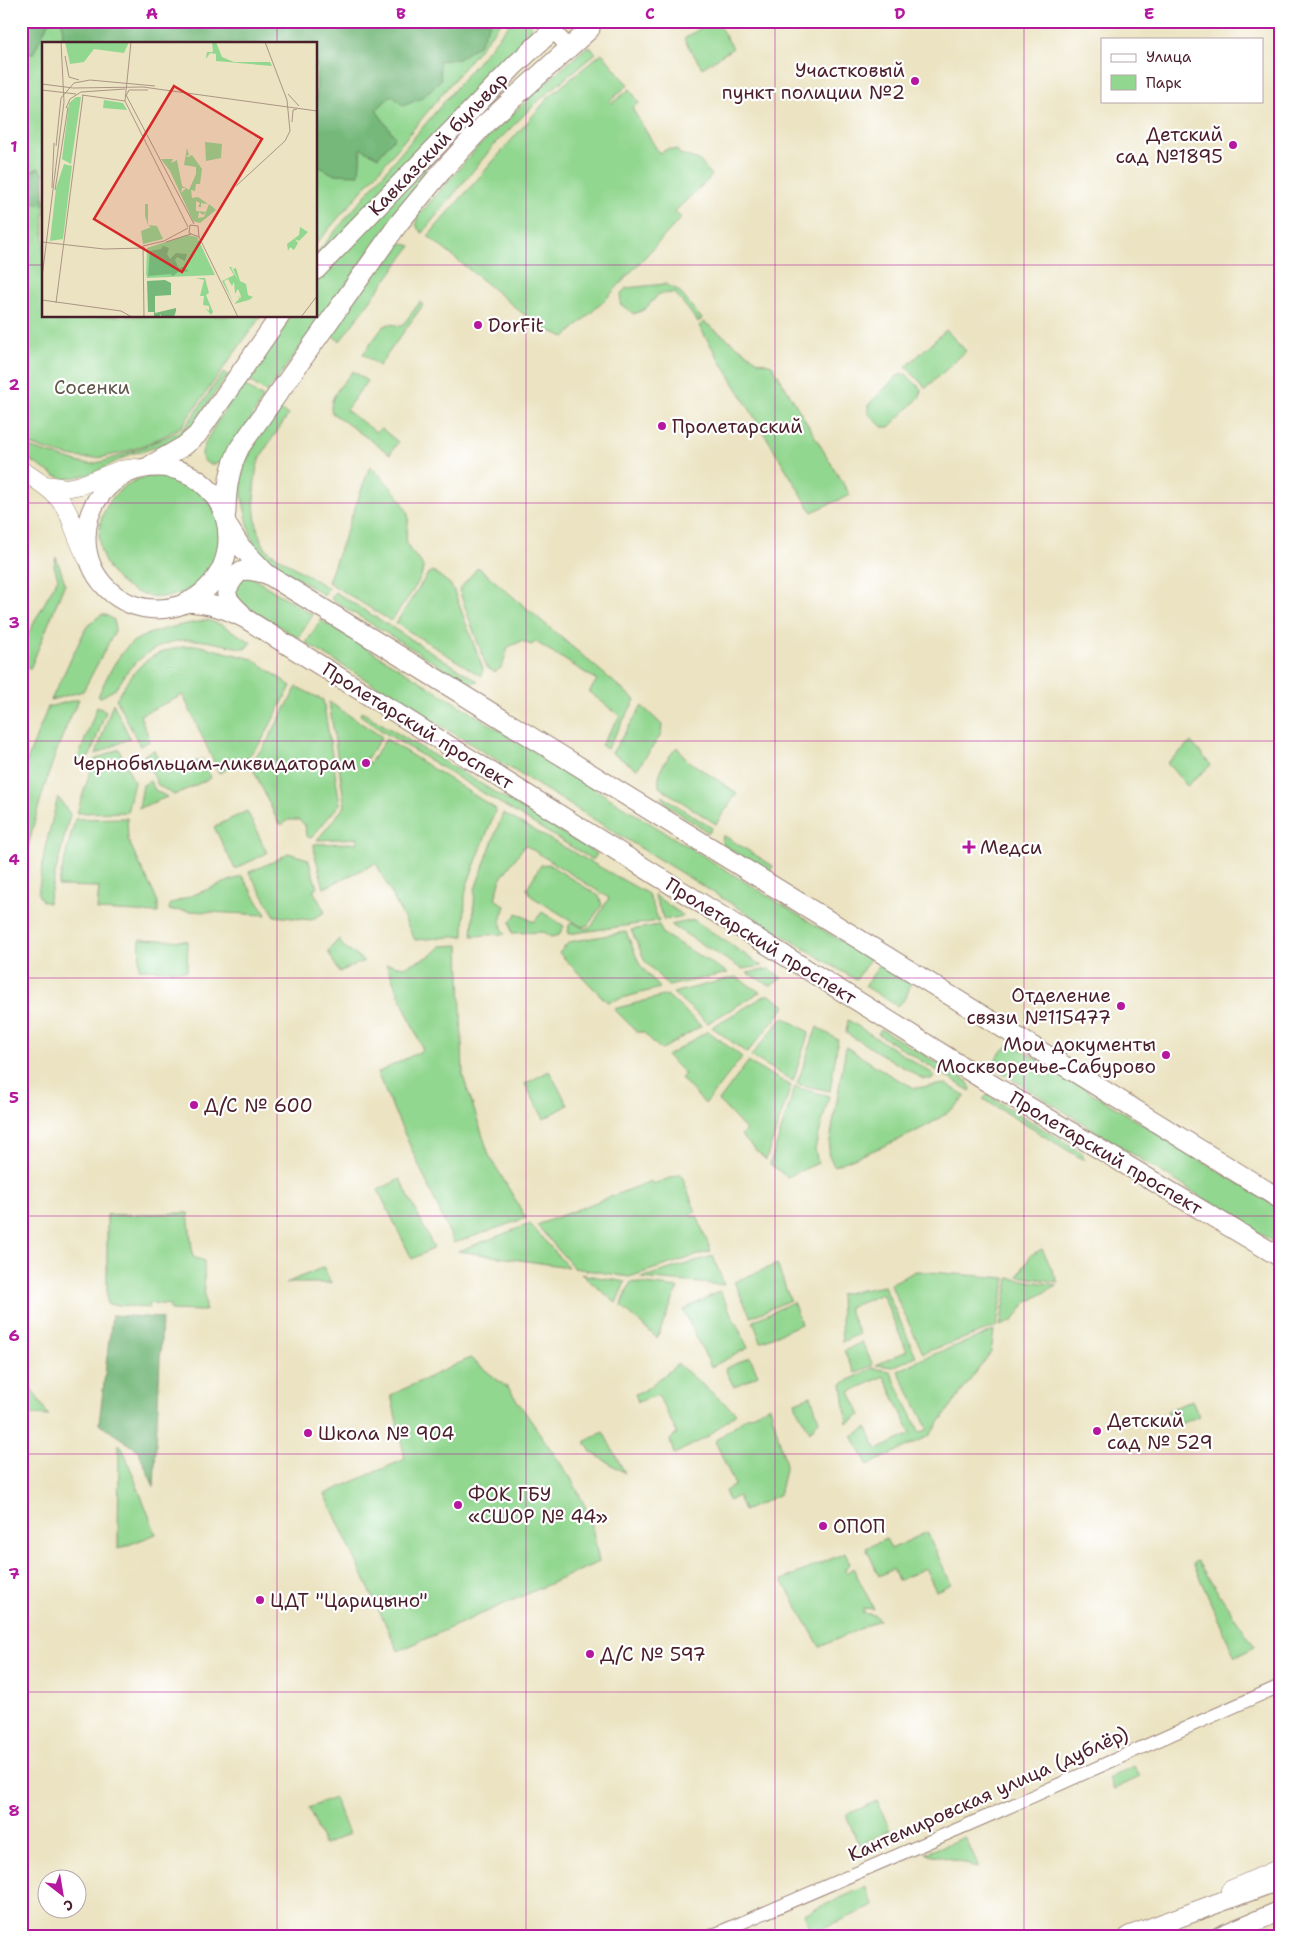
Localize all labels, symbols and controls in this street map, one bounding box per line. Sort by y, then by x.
text: A [146,3,158,24]
text: B [396,3,406,24]
text: C [645,3,655,24]
text: D [894,3,906,24]
text: E [1144,3,1154,24]
legend [1101,38,1264,102]
inset map [42,42,318,318]
text: Улица [1146,47,1192,67]
place label: Участковый пункт полиции №2 [722,58,905,105]
street label: Кавказский бульвар [363,67,513,221]
text: Парк [1146,73,1182,93]
marker: Участковый пункт полиции №2 [909,75,921,87]
place label: Детский сад №1895 [1115,122,1223,169]
text: 1 [10,136,18,157]
marker: Детский сад №1895 [1227,139,1239,151]
place label: DorFit [488,313,544,338]
marker: DorFit [472,319,484,331]
text: 2 [8,374,20,395]
park label: Сосенки [54,375,130,400]
place label: Пролетарский [672,414,803,439]
marker: Пролетарский [656,420,668,432]
text: 3 [8,612,20,633]
street label: Пролетарский проспект [318,657,519,795]
place label: Чернобыльцам-ликвидаторам [73,751,356,776]
marker: Чернобыльцам-ликвидаторам [360,757,372,769]
place label: Медси [980,835,1042,860]
marker: Медси [962,840,976,854]
text: 4 [8,849,20,870]
street label: Пролетарский проспект [661,872,862,1010]
place label: Отделение связи №115477 [967,983,1111,1030]
marker: Отделение связи №115477 [1115,1000,1127,1012]
place label: Мои документы Москворечье-Сабурово [936,1032,1156,1079]
marker: Мои документы Москворечье-Сабурово [1160,1049,1172,1061]
street label: Пролетарский проспект [1005,1085,1207,1221]
text: 5 [9,1087,19,1108]
place label: Д/C № 600 [204,1093,313,1118]
marker: Д/C № 600 [188,1099,200,1111]
text: 6 [8,1325,20,1346]
place label: Детский сад № 529 [1107,1408,1213,1455]
place label: Школа № 904 [318,1421,455,1446]
marker: Детский сад № 529 [1091,1425,1103,1437]
marker: Школа № 904 [302,1427,314,1439]
place label: ФОК ГБУ «СШОР № 44» [468,1482,608,1529]
marker: ФОК ГБУ «СШОР № 44» [452,1499,464,1511]
place label: ОПОП [833,1514,885,1539]
marker: ОПОП [817,1520,829,1532]
text: 7 [8,1563,20,1584]
place label: ЦДТ "Царицыно" [270,1588,428,1613]
marker: ЦДТ "Царицыно" [254,1594,266,1606]
place label: Д/C № 597 [600,1642,706,1667]
marker: Д/C № 597 [584,1648,596,1660]
street label: Кантемировская улица (дублёр) [844,1721,1132,1867]
text: 8 [8,1800,20,1821]
north arrow [38,1870,88,1920]
text: С [60,1895,77,1915]

